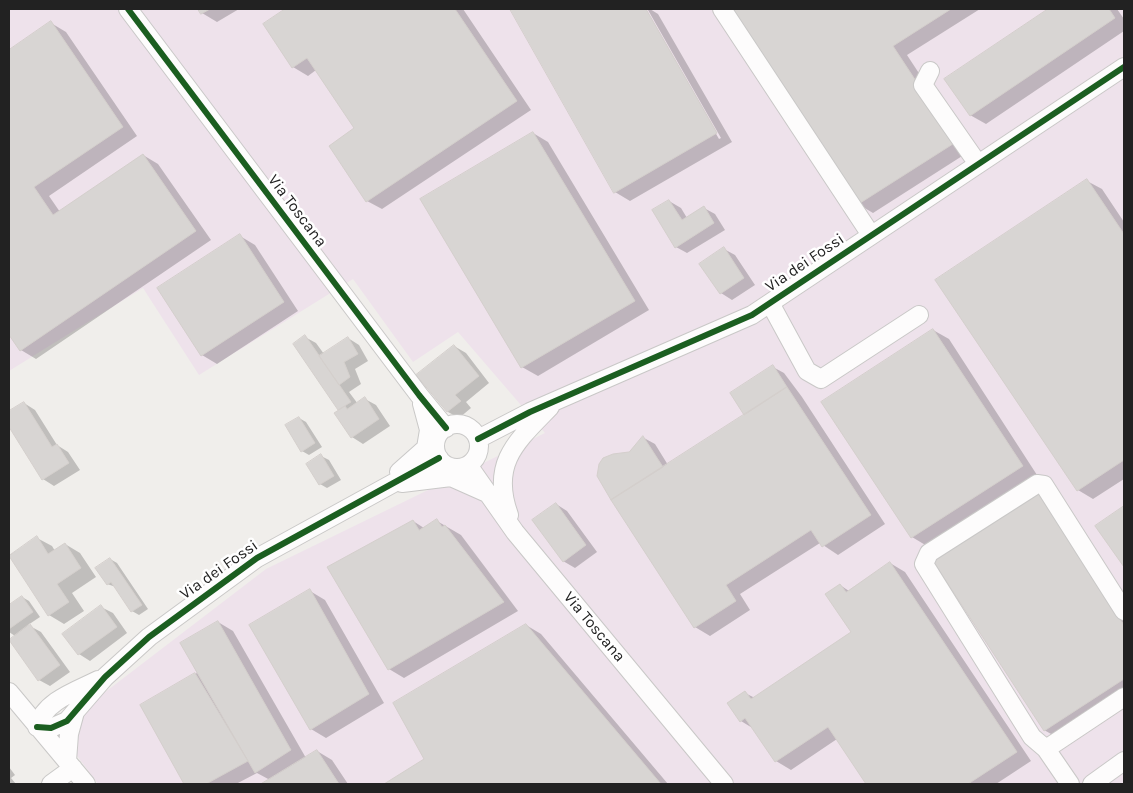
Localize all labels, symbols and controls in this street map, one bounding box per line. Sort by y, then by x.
street label: Via Toscana [264,171,330,251]
street label: Via dei Fossi [762,230,848,296]
street label: Via dei Fossi [176,536,262,604]
street label: Via Toscana [559,588,629,666]

